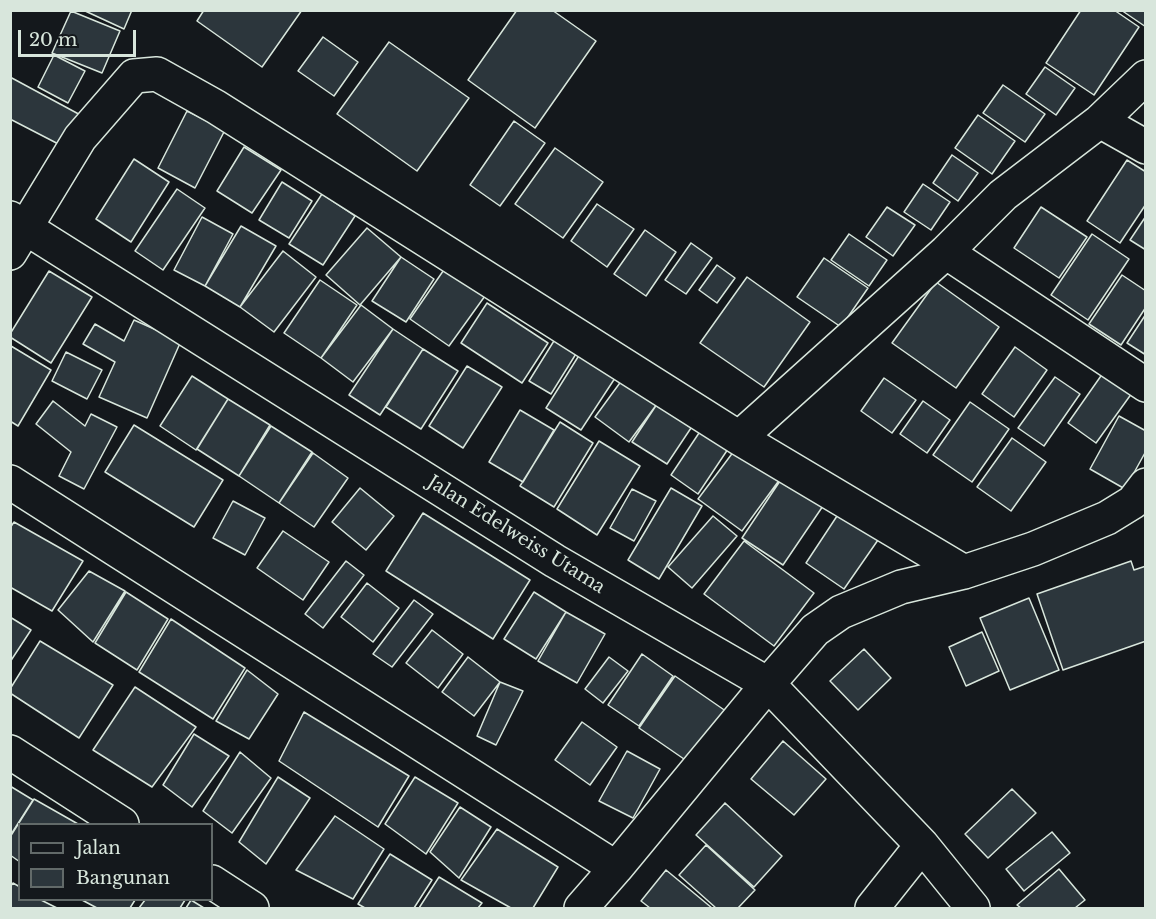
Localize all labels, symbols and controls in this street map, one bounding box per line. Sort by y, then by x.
scale bar [21,18,140,56]
text: 20 m [29,29,77,51]
street label: Jalan Edelweiss Utama [423,471,609,599]
legend [18,823,213,901]
text: Jalan [76,837,121,859]
text: Bangunan [76,867,170,889]

